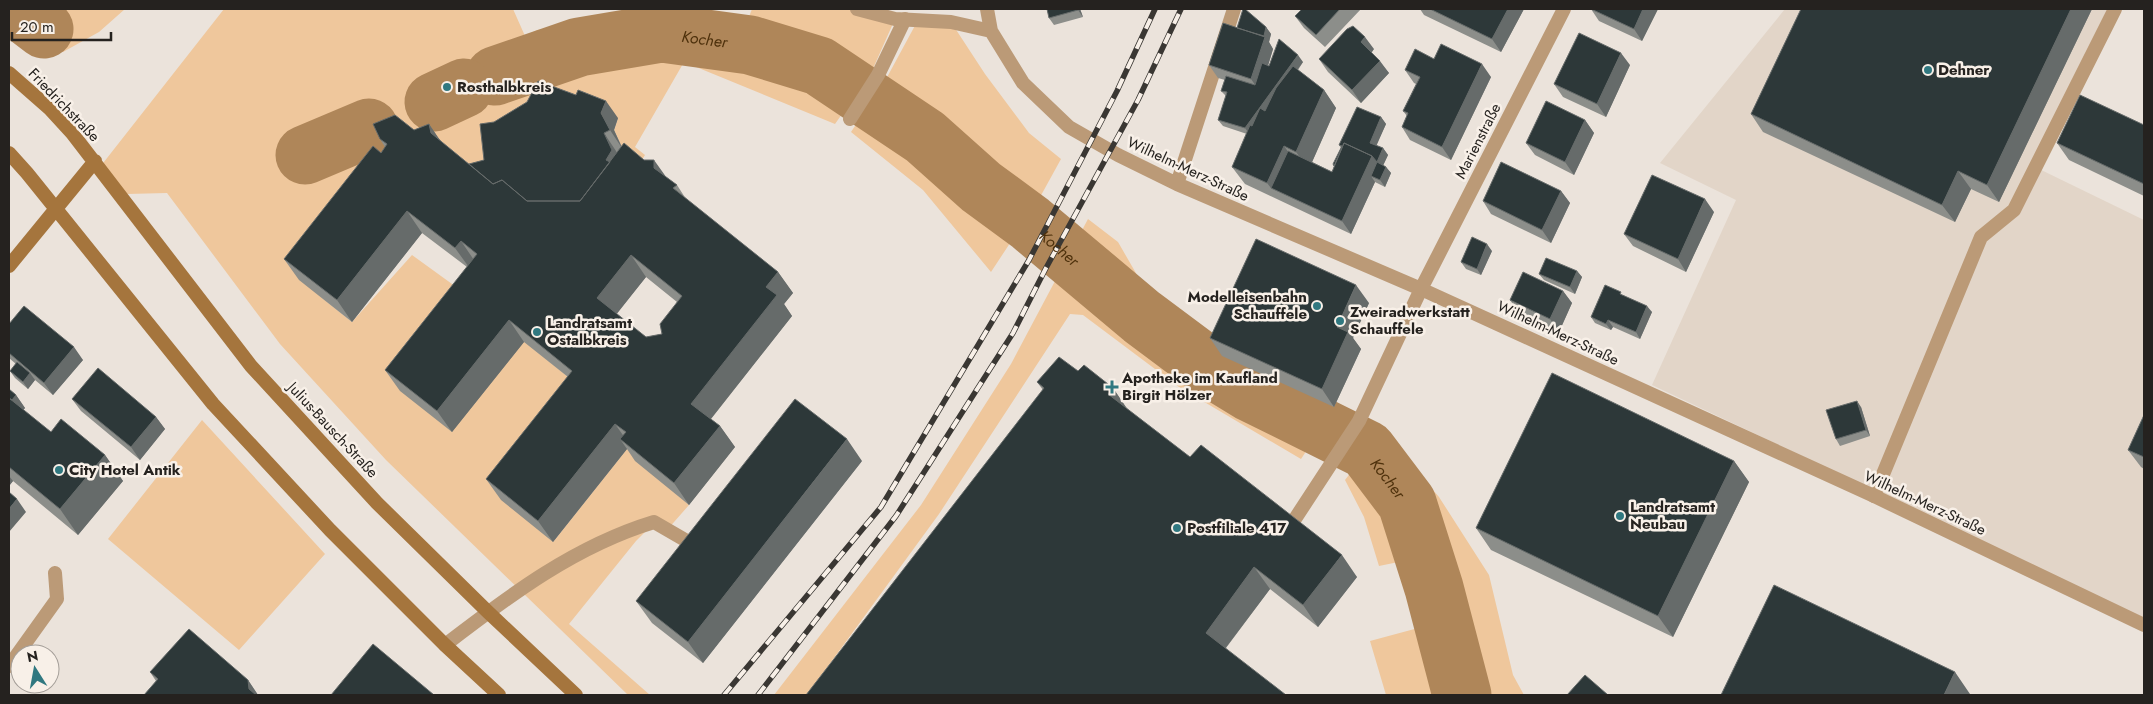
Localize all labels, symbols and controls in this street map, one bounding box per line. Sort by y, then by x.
scale bar [12,10,111,42]
text: 20 m [20,16,54,38]
water label: Kocher [680,24,730,54]
place label: Dehner [1938,59,1990,81]
street label: Friedrichstraße [23,63,105,147]
marker: Dehner [1922,64,1934,76]
place label: Rosthalbkreis [457,76,551,98]
marker: Rosthalbkreis [441,81,453,93]
street label: Marienstraße [1450,99,1507,183]
street label: Wilhelm-Merz-Straße [1124,131,1253,207]
water label: Kocher [1035,224,1086,272]
place label: Modelleisenbahn Schauffele [1188,286,1307,325]
street label: Wilhelm-Merz-Straße [1494,295,1623,371]
marker: Modelleisenbahn Schauffele [1311,300,1323,312]
place label: Zweiradwerkstatt Schauffele [1350,301,1470,340]
place label: Landratsamt Ostalbkreis [547,312,632,351]
marker: Zweiradwerkstatt Schauffele [1334,315,1346,327]
marker: Landratsamt Ostalbkreis [531,326,543,338]
place label: Apotheke im Kaufland Birgit Hölzer [1121,367,1278,406]
street label: Julius-Bausch-Straße [281,376,384,483]
marker: Apotheke im Kaufland Birgit Hölzer [1106,381,1118,393]
water label: Kocher [1365,453,1412,505]
place label: City Hotel Antik [69,459,181,481]
marker: City Hotel Antik [53,464,65,476]
street label: Wilhelm-Merz-Straße [1861,465,1990,541]
place label: Landratsamt Neubau [1630,496,1715,535]
marker: Landratsamt Neubau [1614,510,1626,522]
place label: Postfiliale 417 [1187,517,1287,539]
marker: Postfiliale 417 [1171,522,1183,534]
north arrow [10,644,60,694]
text: N [25,645,40,667]

